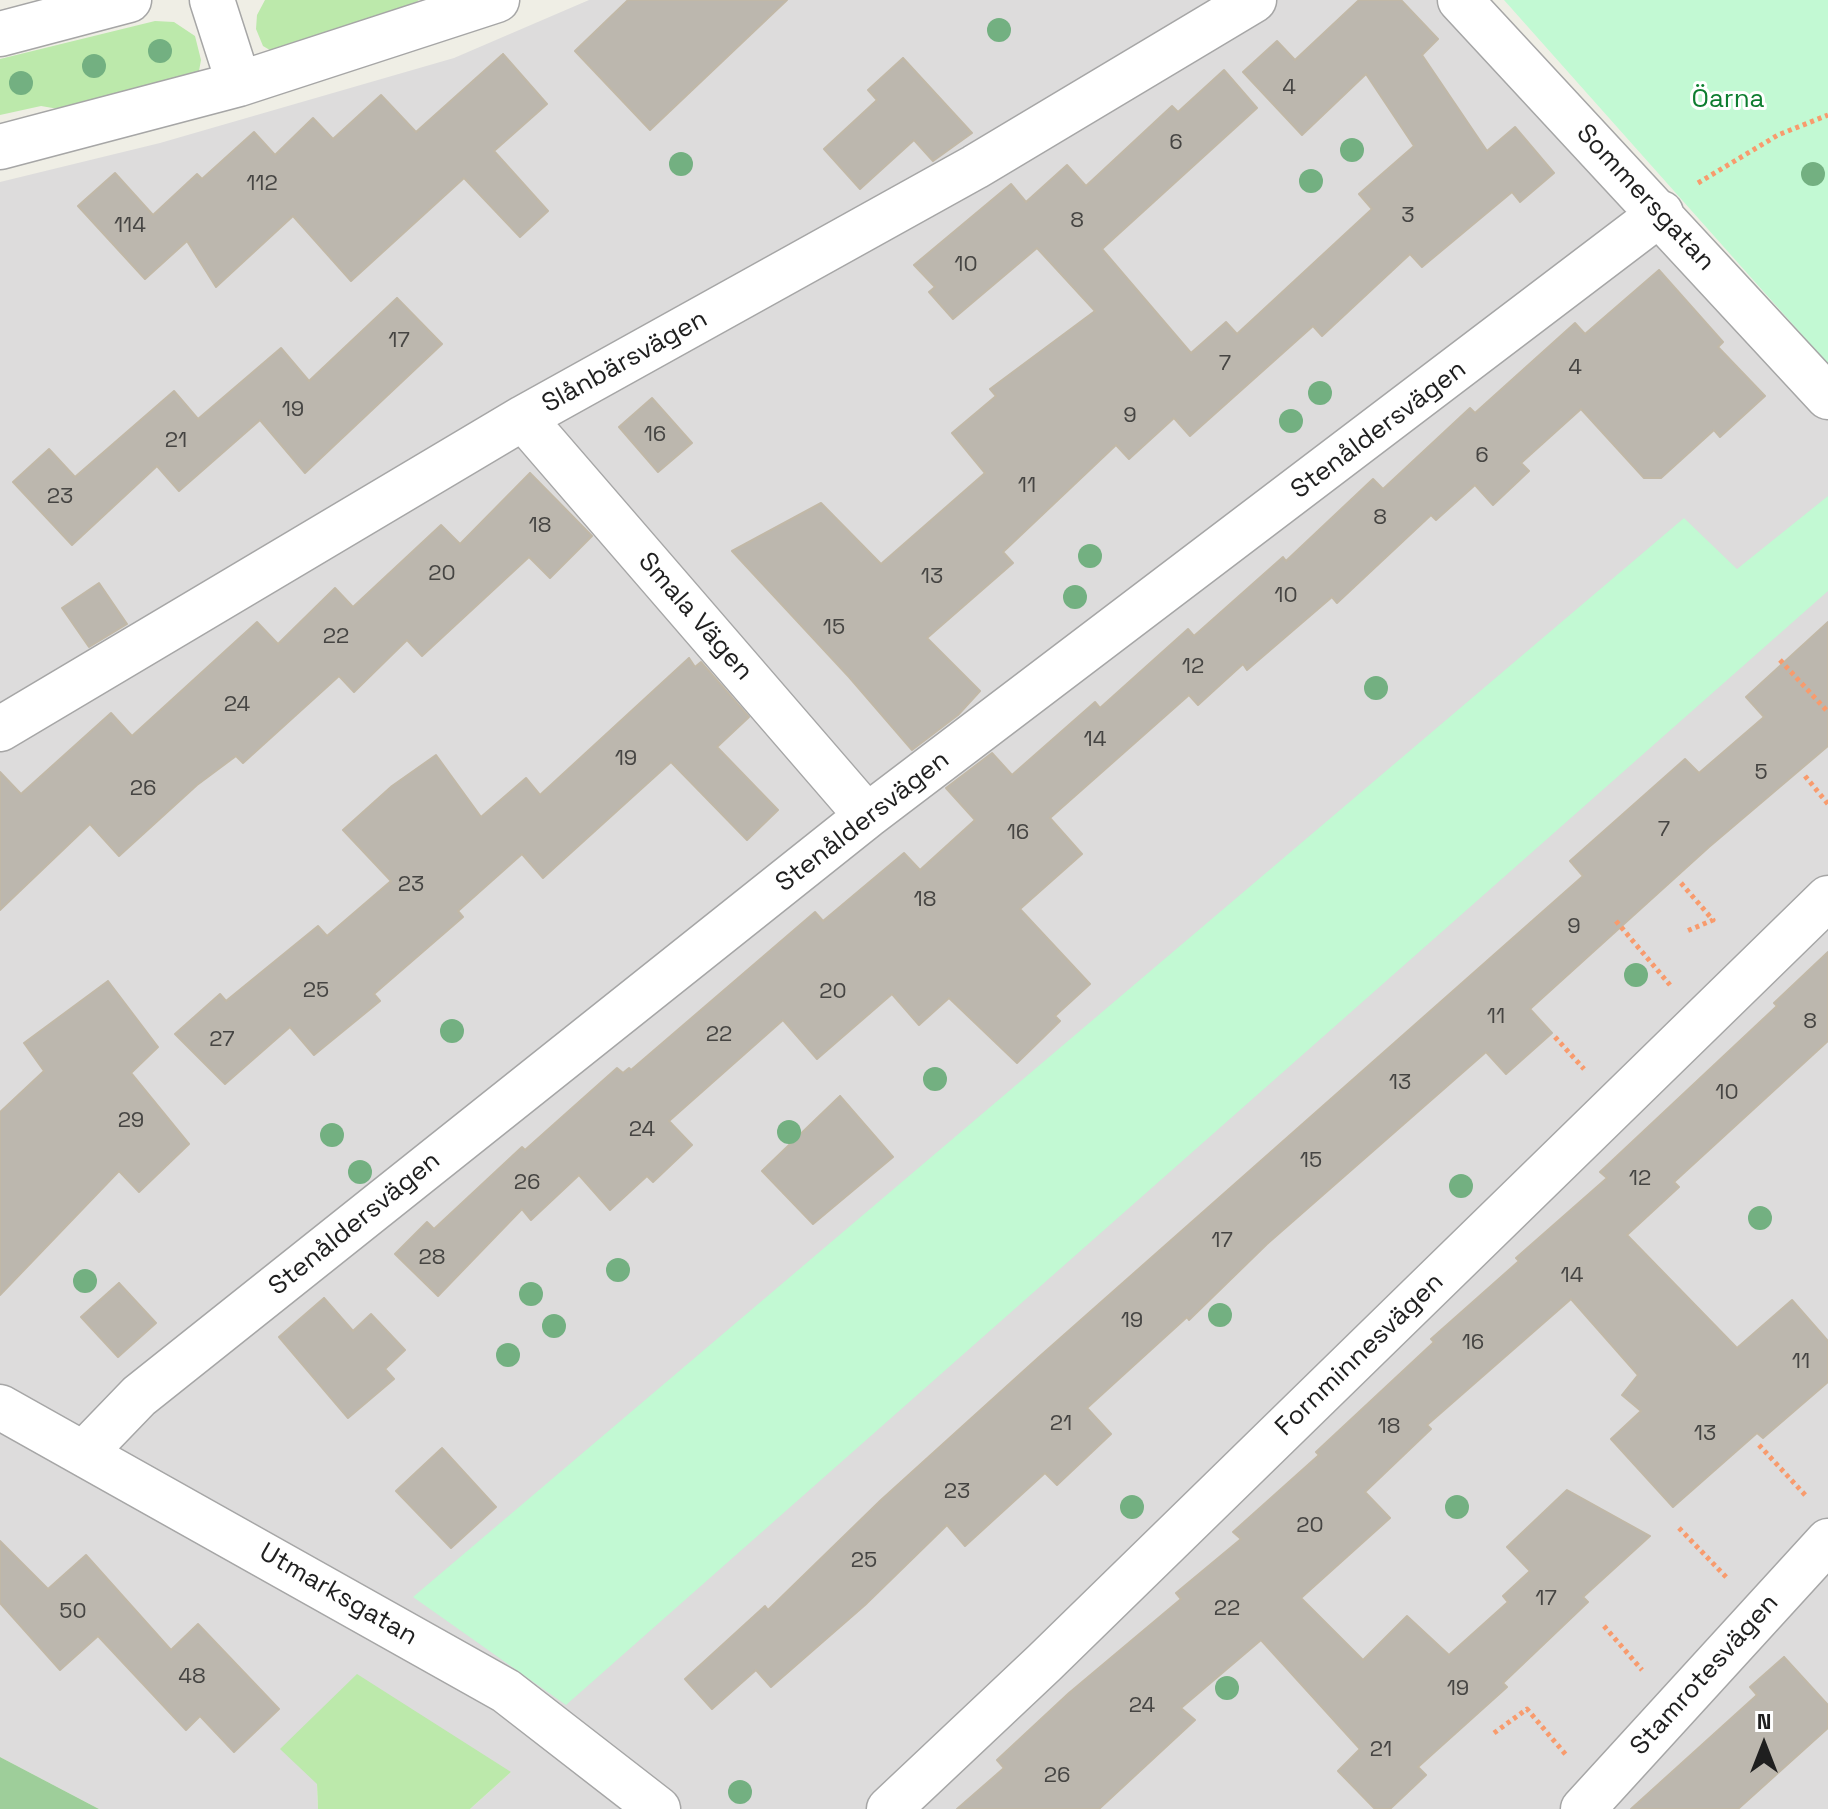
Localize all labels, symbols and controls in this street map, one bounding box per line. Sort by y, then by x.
house number: 4 [1282,75,1296,101]
park label: Öarna [1691,84,1765,116]
street label: Sommersgatan [1569,118,1721,278]
house number: 6 [1169,130,1183,156]
house number: 112 [246,171,278,197]
house number: 3 [1401,203,1415,229]
house number: 8 [1070,208,1084,234]
house number: 114 [114,213,146,239]
house number: 10 [954,252,978,278]
street label: Slånbärsvägen [537,304,713,420]
house number: 17 [388,328,410,354]
house number: 7 [1219,351,1231,377]
street label: Stenåldersvägen [1285,354,1473,506]
house number: 4 [1568,355,1582,381]
house number: 19 [282,397,304,423]
house number: 9 [1123,403,1137,429]
house number: 16 [644,422,666,448]
house number: 21 [165,428,187,454]
house number: 6 [1475,443,1489,469]
house number: 11 [1018,473,1036,499]
house number: 23 [47,484,73,510]
house number: 8 [1373,505,1387,531]
house number: 18 [529,513,551,539]
street label: Smala Vägen [631,547,759,687]
house number: 20 [428,561,456,587]
house number: 13 [921,564,943,590]
house number: 10 [1274,583,1298,609]
house number: 15 [823,615,845,641]
house number: 22 [323,624,349,650]
house number: 12 [1182,654,1204,680]
house number: 24 [224,692,250,718]
house number: 14 [1084,727,1106,753]
street label: Stenåldersvägen [770,745,956,899]
house number: 19 [615,746,637,772]
house number: 5 [1754,760,1768,786]
house number: 26 [130,776,156,802]
house number: 7 [1658,817,1670,843]
house number: 16 [1007,820,1029,846]
house number: 23 [398,872,424,898]
house number: 18 [914,887,936,913]
house number: 9 [1567,914,1581,940]
house number: 25 [303,978,329,1004]
house number: 20 [819,979,847,1005]
house number: 11 [1487,1004,1505,1030]
house number: 8 [1803,1009,1817,1035]
house number: 22 [706,1022,732,1048]
house number: 27 [209,1027,235,1053]
house number: 13 [1389,1070,1411,1096]
house number: 10 [1715,1080,1739,1106]
house number: 29 [118,1108,144,1134]
house number: 24 [629,1117,655,1143]
street label: Stenåldersvägen [263,1145,447,1303]
house number: 15 [1300,1148,1322,1174]
house number: 12 [1629,1166,1651,1192]
house number: 26 [514,1170,540,1196]
house number: 17 [1211,1228,1233,1254]
house number: 28 [419,1245,445,1271]
house number: 14 [1561,1263,1583,1289]
street label: Fornminnesvägen [1270,1267,1450,1443]
house number: 19 [1121,1308,1143,1334]
house number: 16 [1462,1330,1484,1356]
house number: 11 [1792,1349,1810,1375]
house number: 21 [1050,1411,1072,1437]
house number: 18 [1378,1414,1400,1440]
house number: 13 [1694,1421,1716,1447]
house number: 23 [944,1479,970,1505]
house number: 20 [1296,1513,1324,1539]
street label: Utmarksgatan [253,1537,423,1653]
house number: 25 [851,1548,877,1574]
house number: 17 [1535,1586,1557,1612]
street label: Stamrotesvägen [1624,1588,1786,1762]
house number: 22 [1214,1596,1240,1622]
house number: 50 [59,1599,87,1625]
house number: 48 [178,1664,206,1690]
house number: 19 [1447,1676,1469,1702]
house number: 24 [1129,1693,1155,1719]
north arrow [1724,1705,1804,1785]
text: N [1757,1707,1771,1735]
house number: 21 [1370,1737,1392,1763]
house number: 26 [1044,1763,1070,1789]

